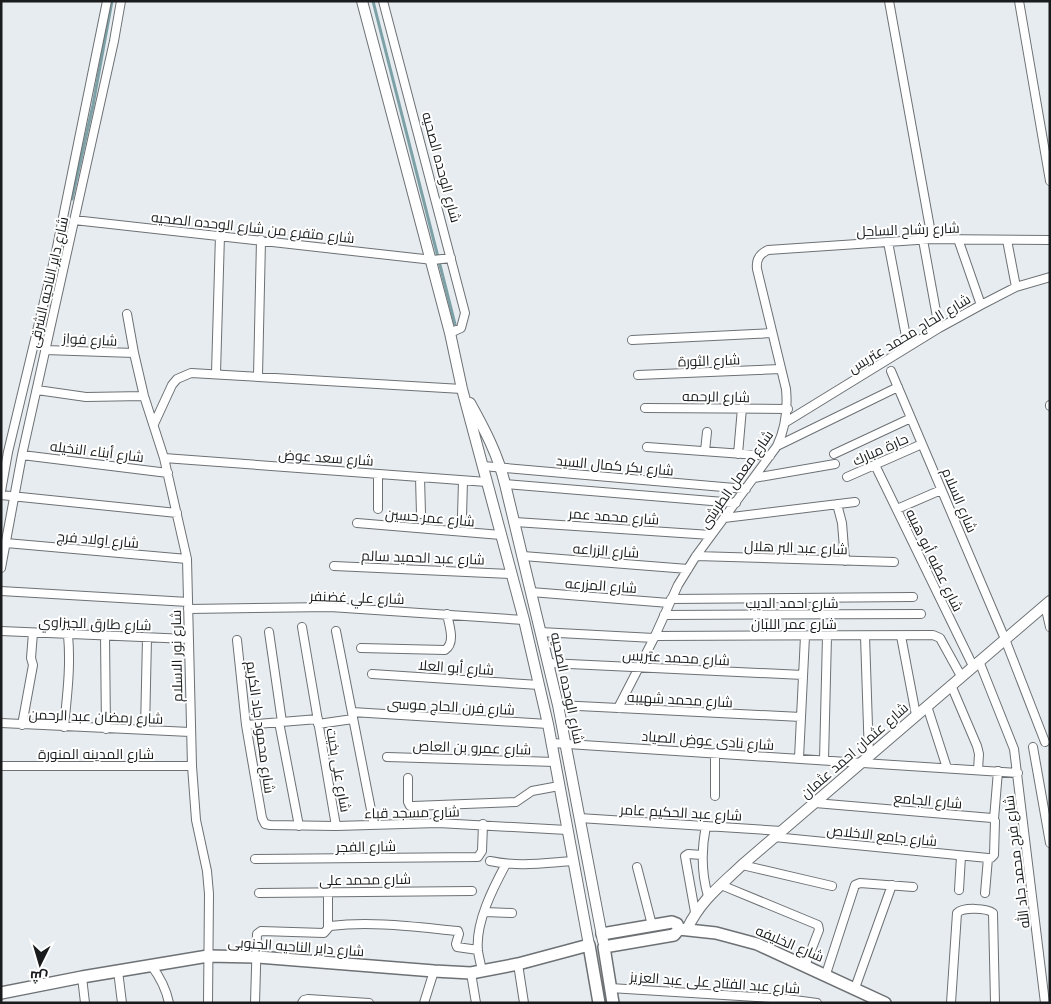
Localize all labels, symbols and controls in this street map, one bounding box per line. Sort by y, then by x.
street label: شارع الوحده الصحيه [418,110,466,224]
street label: شارع متفرع من شارع الوحده الصحيه [150,207,356,247]
street label: شارع داير الناحيه الشرقى [24,215,72,349]
street label: شارع رشاح الساحل [856,218,960,240]
street label: شارع الحاج محمد عتريس [844,289,974,377]
street label: شارع فواز [61,328,118,350]
street label: شارع الثورة [677,349,741,371]
street label: شارع الرحمه [682,386,750,406]
street label: شارع معمل الطرشى [695,426,777,532]
street label: حارة مبارك [849,428,911,470]
street label: شارع أبناء النخيله [49,436,145,466]
street label: شارع سعد عوض [278,444,374,470]
street label: شارع بكر كمال السيد [555,450,675,480]
street label: شارع السلام [937,465,982,536]
street label: شارع محمد عمر [567,503,660,529]
street label: شارع عمر حسين [384,504,476,530]
street label: شارع عطيه أبو هيبه [902,505,968,615]
street label: شارع اولاد فرج [56,526,140,552]
street label: شارع عبد البر هلال [744,536,848,558]
street label: شارع الزراعه [572,538,640,562]
street label: شارع عبد الحميد سالم [361,545,485,570]
street label: شارع المزرعه [564,573,638,597]
street label: شارع علي غضنفر [308,586,405,611]
street label: شارع احمد الديب [745,593,839,612]
street label: شارع نور الاسلام [166,610,187,702]
street label: شارع طارق الجيزاوي [38,612,152,637]
street label: شارع عمر اللبان [751,614,837,633]
street label: شارع الوحده الصحيه [547,630,589,746]
street label: شارع محمد عتريس [622,645,730,669]
street label: شارع أبو العلا [417,655,495,679]
street label: شارع محمود جاد الكريم [241,660,280,795]
street label: شارع محمد شهيبه [627,687,733,711]
street label: شارع فرن الحاج موسى [387,693,515,719]
street label: شارع عثمان احمد عثمان [796,698,912,802]
street label: شارع رمضان عبد الرحمن [28,704,164,728]
street label: شارع على بخيت [322,726,356,814]
street label: شارع نادى عوض الصياد [641,726,775,754]
street label: شارع عمرو بن العاص [412,735,532,759]
street label: شارع المدينه المنورة [38,744,154,763]
street label: شارع الجامع [893,788,963,812]
street label: شارع فرح محمد جاد الله [998,794,1034,930]
street label: شارع عبد الحكيم عامر [618,799,742,826]
street label: شارع مسجد قباء [364,802,460,822]
street label: شارع جامع الاخلاص [826,820,938,850]
street label: شارع الفجر [335,836,396,856]
street label: شارع محمد على [319,869,411,889]
street label: شارع الخليفه [753,920,827,966]
street label: شارع داير الناحيه الجنوبى [227,932,365,960]
north arrow [15,939,65,989]
street label: شارع عبد الفتاح على عبد العزيز [628,966,801,997]
text: ش [29,967,49,988]

